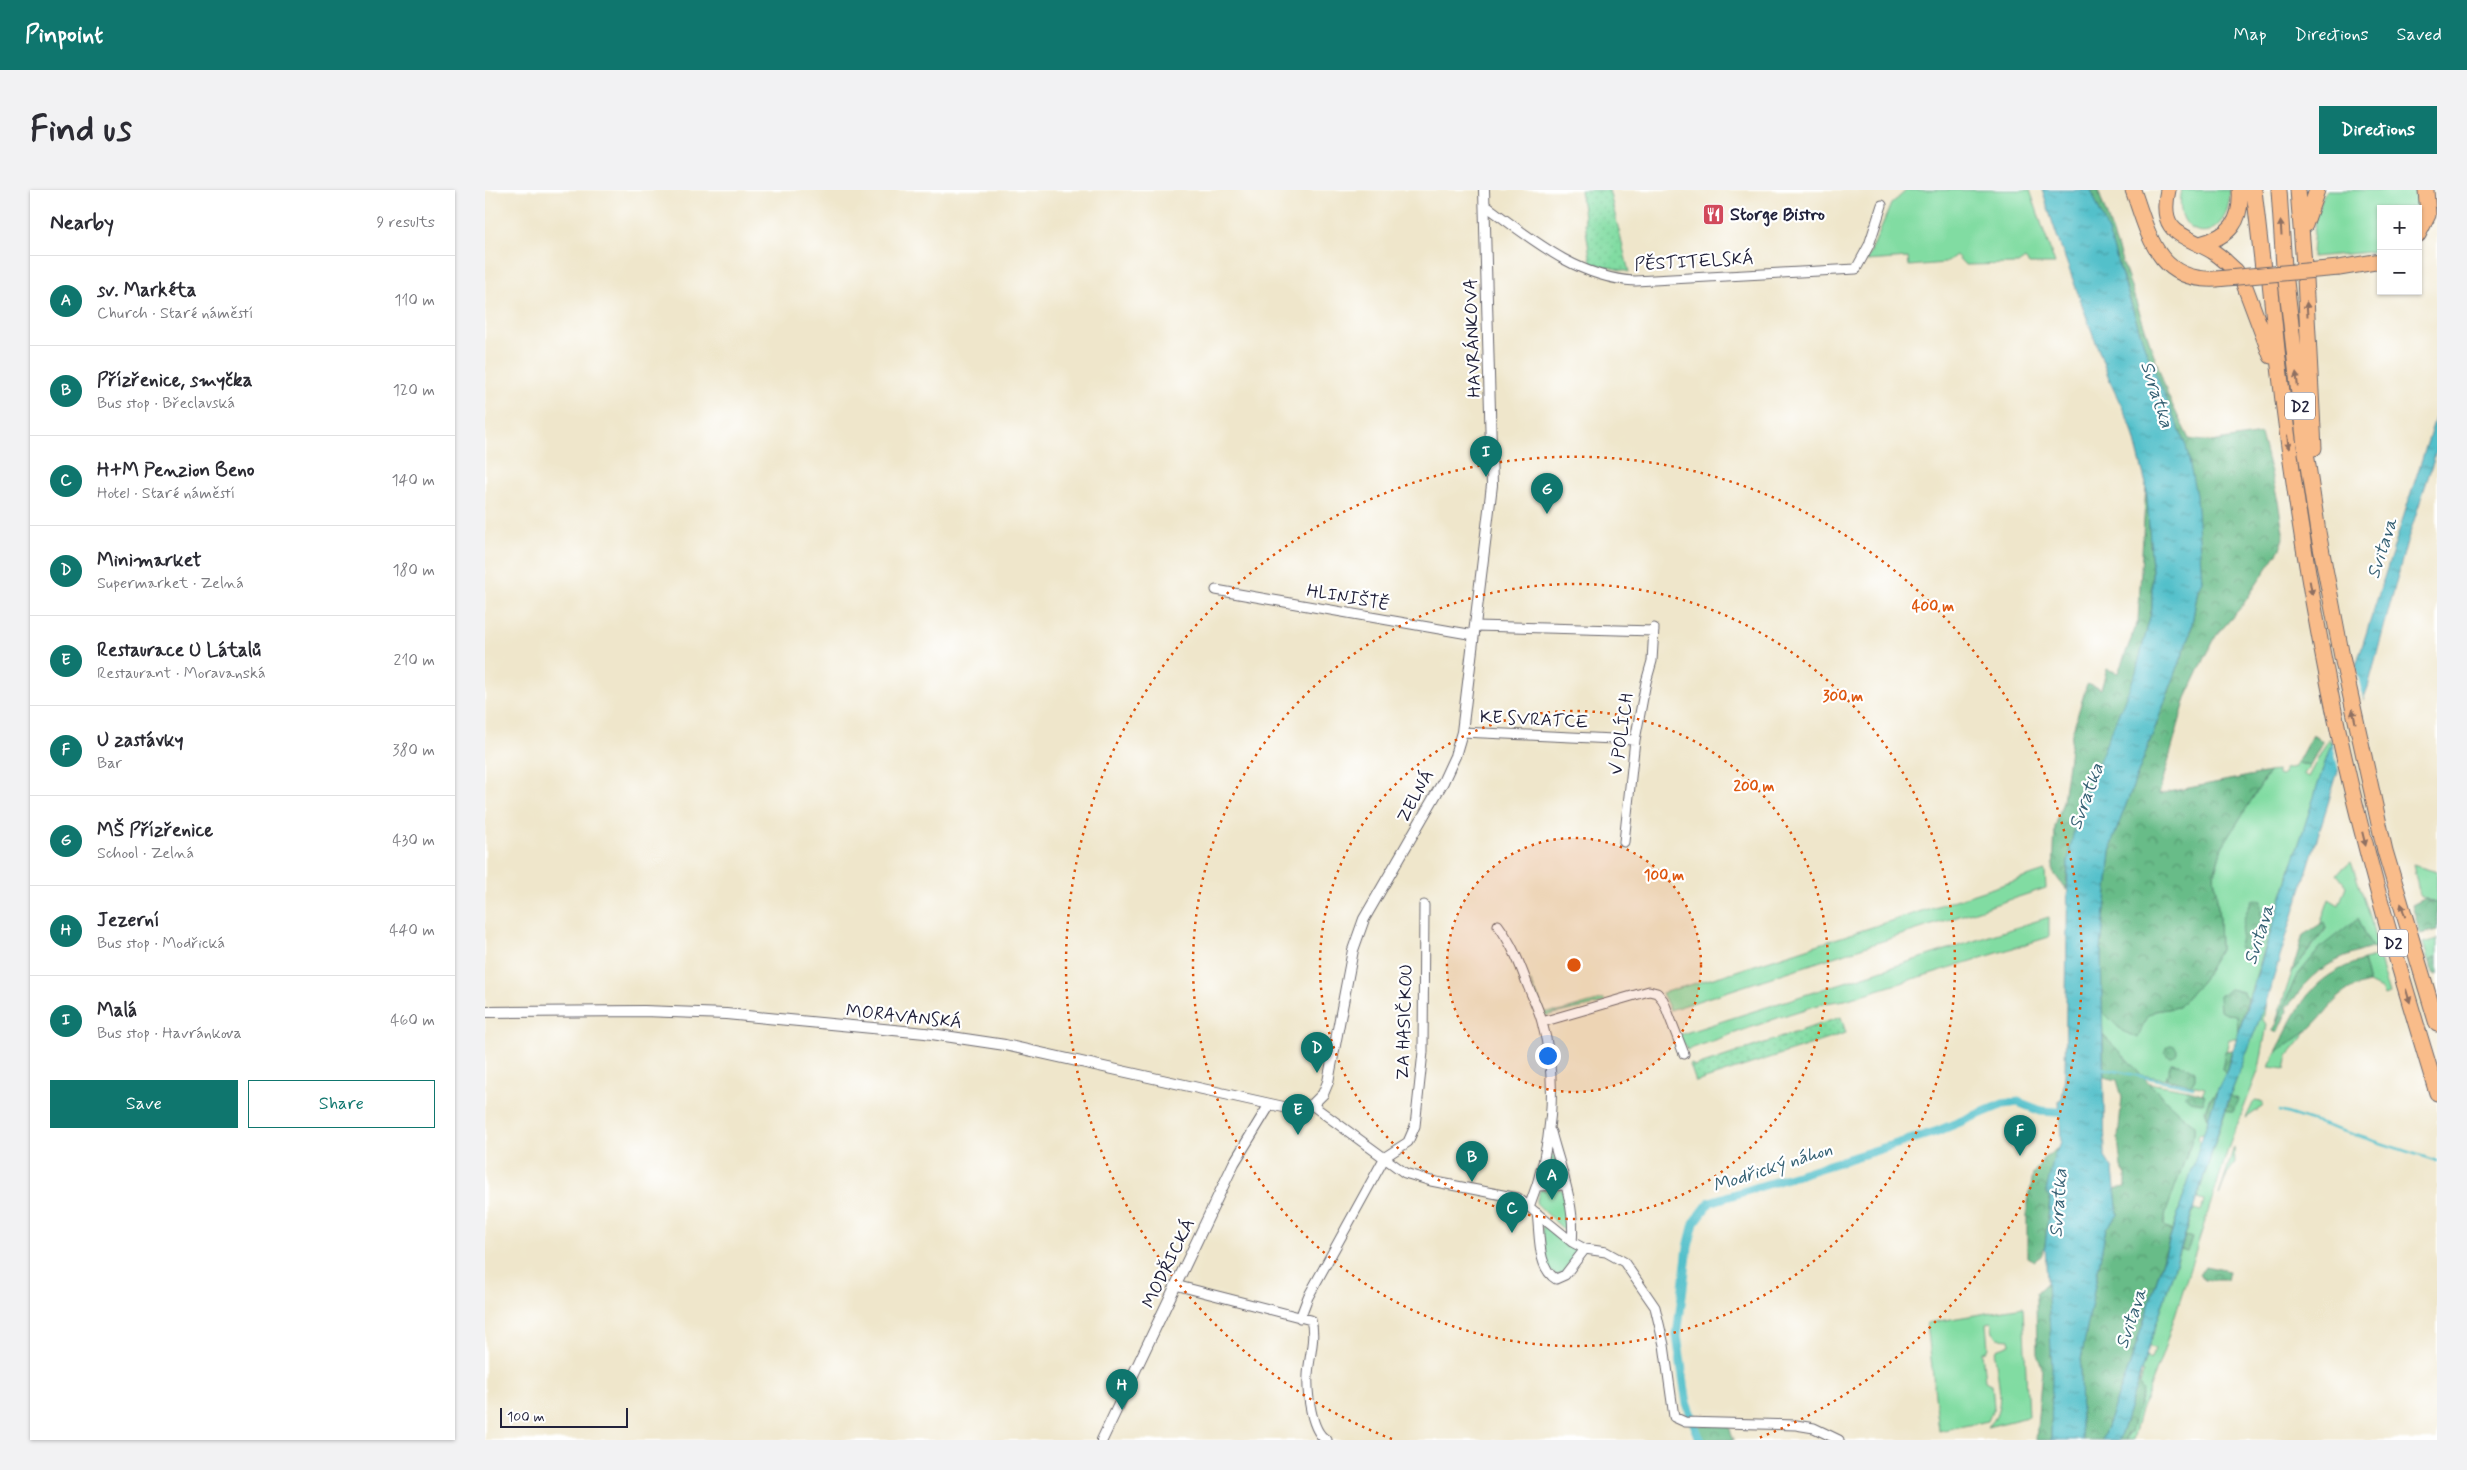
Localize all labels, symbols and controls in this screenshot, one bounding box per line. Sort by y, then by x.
text: Pinpoint [25,20,103,51]
text: Map [2234,23,2267,47]
text: Directions [2295,23,2369,47]
text: Saved [2397,23,2442,47]
button: Directions [2319,106,2437,154]
text: Find us [30,107,132,153]
restaurant icon: Storge Bistro [1702,202,1726,226]
place label: Storge Bistro [1730,203,1826,227]
map controls [2377,205,2422,295]
button: + [2377,205,2422,250]
text: Nearby [50,209,114,237]
text: 9 results [377,212,435,233]
one-way arrow [2277,220,2285,236]
street label: PĚSTITELSKÁ [1634,247,1754,277]
button: − [2377,250,2422,295]
text: sv. Markéta [97,278,196,303]
street label: HAVRÁNKOVA [1459,278,1487,398]
text: A [61,290,71,311]
text: 110 m [394,290,435,311]
one-way arrow [2302,300,2310,316]
text: Church · Staré náměstí [97,303,253,324]
water label: Svratka [2134,358,2179,432]
text: Přízřenice, smyčka [97,368,253,393]
one-way arrow [2293,371,2301,387]
text: B [61,380,71,401]
text: 120 m [393,380,435,401]
road number: D2 [2285,392,2315,420]
text: Bus stop · Břeclavská [97,393,235,414]
one-way arrow [2284,434,2292,450]
pin: I [1470,436,1502,477]
text: H+M Penzion Beno [97,458,255,483]
text: C [60,470,72,491]
text: 140 m [391,470,435,491]
pin: G [1531,473,1563,514]
text: Hotel · Staré náměstí [97,483,235,504]
water label: Svitava [2361,514,2404,582]
text: Minimarket [97,548,201,573]
text: D [60,560,72,581]
text: 180 m [392,560,435,581]
text: Supermarket · Zelná [97,573,244,594]
street label: HLINIŠTĚ [1305,579,1392,617]
one-way arrow [2307,580,2315,596]
text: 400 m [1912,597,1954,617]
text: Restaurace U Látalů [97,638,261,663]
text: E [61,650,71,671]
text: 210 m [394,650,435,671]
text: Restaurant · Moravanská [97,663,265,684]
text: 300 m [1823,687,1863,707]
street label: V POLÍCH [1604,692,1640,776]
street label: KE SVRATCE [1479,705,1589,735]
one-way arrow [2350,707,2358,723]
text: U zastávky [97,728,184,753]
text: F [62,740,70,761]
text: 380 m [392,740,435,761]
text: Bar [97,753,122,774]
water label: Svratka [2063,759,2110,833]
street label: ZELNÁ [1392,766,1440,827]
text: 200 m [1734,777,1775,797]
text: MŠ Přízřenice [97,818,213,843]
text: G [61,830,71,851]
text: 430 m [392,830,435,851]
one-way arrow [2360,832,2368,847]
text: School · Zelná [97,843,194,864]
text: 100 m [1644,866,1684,886]
water label: Svitava [2238,900,2281,968]
one-way arrow [2398,903,2406,918]
text: Jezerní [97,908,159,933]
text: H [61,920,71,941]
text: 440 m [389,920,435,941]
road number: D2 [2378,930,2408,956]
text: Bus stop · Modřická [97,933,225,954]
centre of rings [1565,956,1583,974]
street label: ZA HASIČKOU [1391,964,1419,1080]
one-way arrow [2404,988,2412,1003]
text: Malá [97,998,137,1023]
street label: MORAVANSKÁ [845,999,963,1035]
text: I [62,1010,70,1031]
text: 460 m [390,1010,435,1031]
text: Bus stop · Havránkova [97,1023,242,1044]
pin: D [1301,1032,1333,1073]
your location [1535,1043,1561,1069]
button: Save [50,1080,238,1128]
button: Share [248,1080,435,1128]
pin: E [1282,1094,1314,1135]
pin: F [2004,1115,2036,1156]
water label: Modřický náhon [1709,1136,1836,1199]
pin: B [1456,1141,1488,1182]
pin: A [1536,1159,1568,1200]
water label: Svratka [2044,1167,2073,1238]
pin: C [1496,1192,1528,1233]
street label: MODŘICKÁ [1137,1215,1201,1312]
water label: Svitava [2109,1284,2154,1352]
pin: H [1106,1369,1138,1410]
scale bar [500,1405,627,1428]
text: 100 m [507,1408,545,1426]

